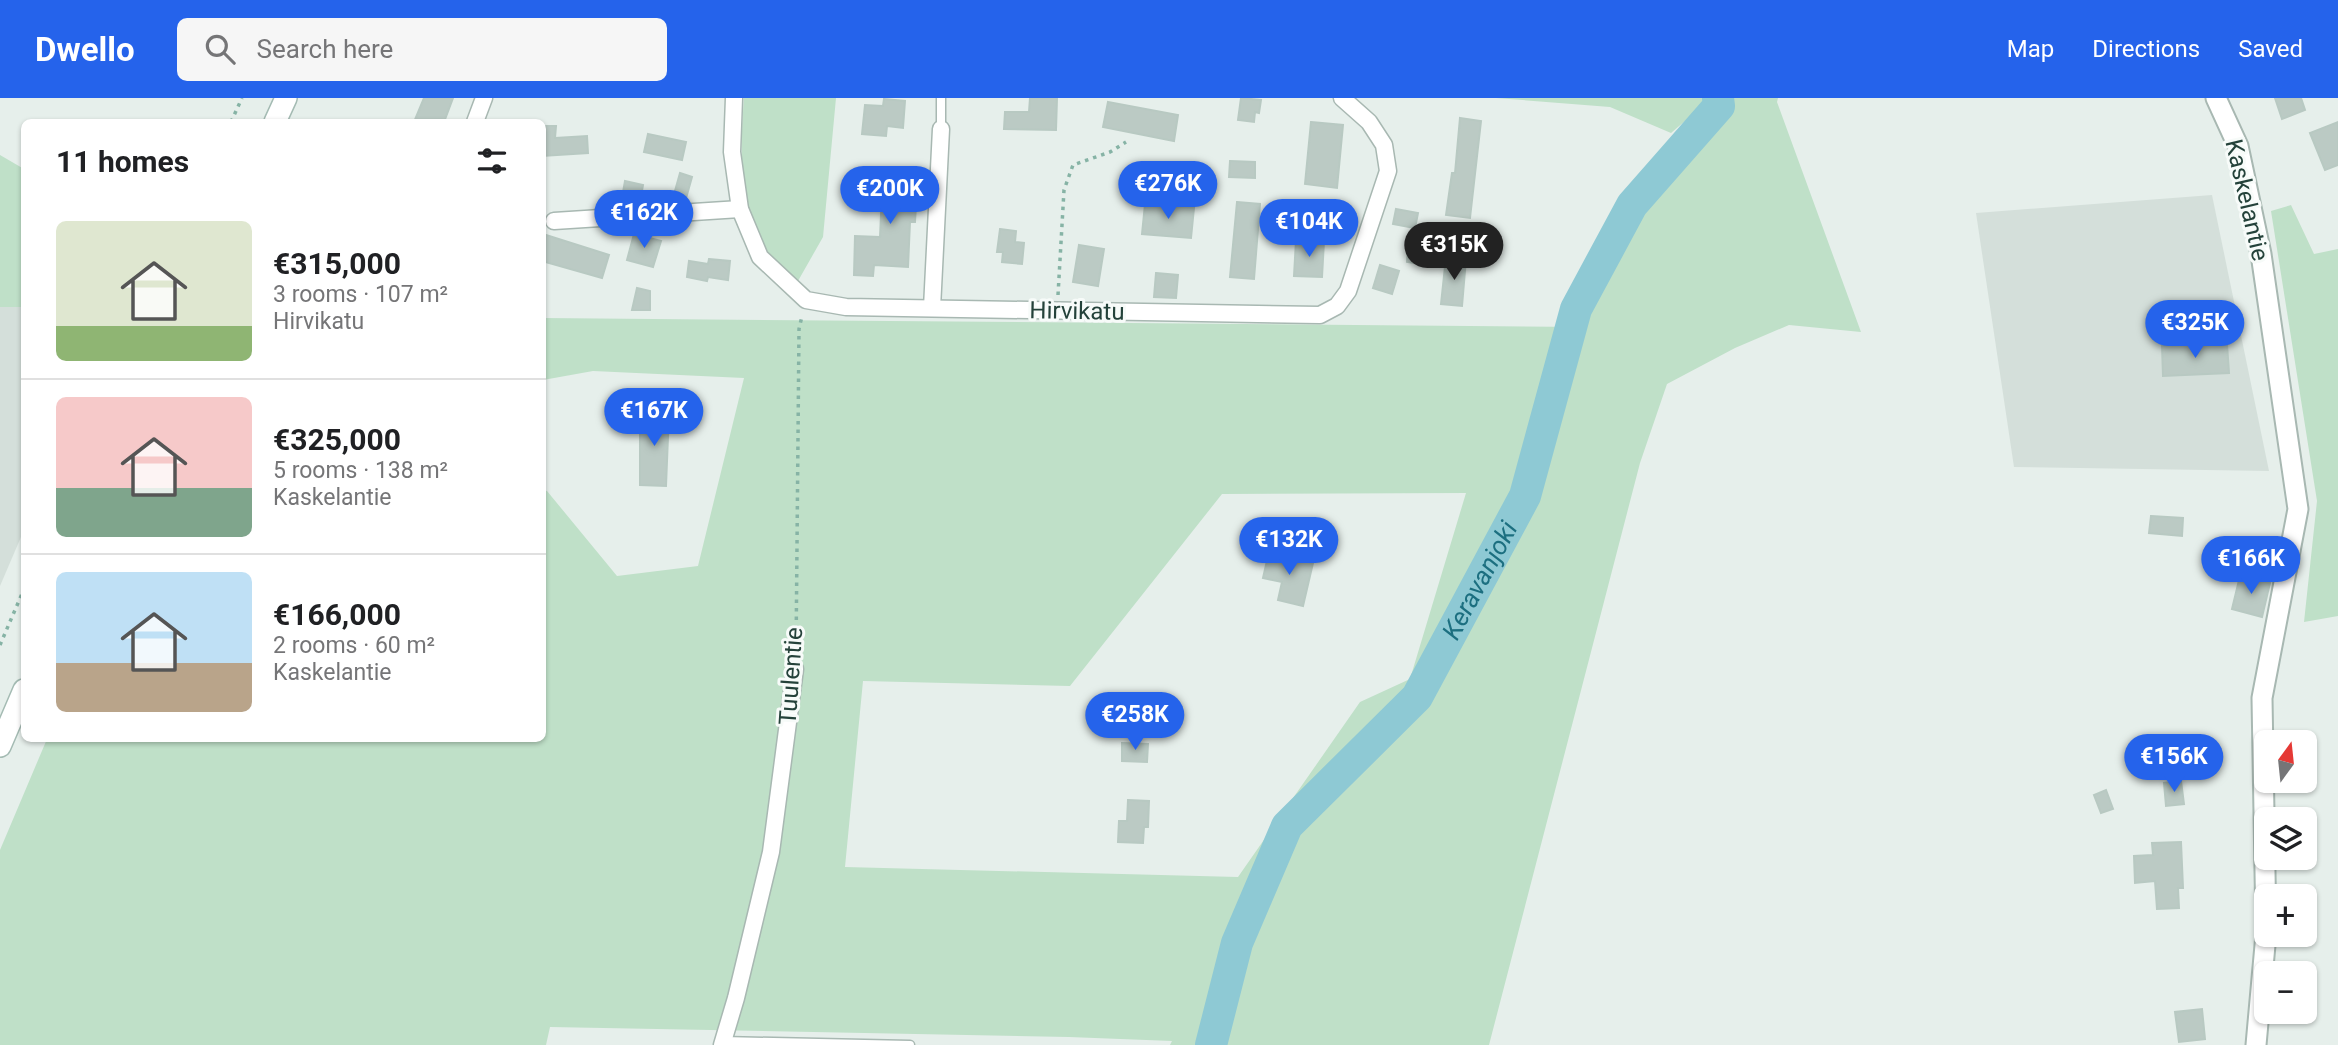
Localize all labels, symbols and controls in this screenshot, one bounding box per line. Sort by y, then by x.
search box [177,18,667,81]
text: Dwello [35,30,135,69]
icon: search [201,30,239,68]
text: Search here [257,34,393,64]
text: Map [2007,35,2054,63]
text: Directions [2092,35,2200,63]
text: Saved [2238,35,2303,63]
street label: Kaskelantie [2219,137,2275,263]
icon: filters [473,142,511,180]
text: 11 homes [56,144,189,179]
pin: €276K [1119,162,1217,221]
pin: €200K [841,166,939,226]
text: €276K [1134,170,1202,197]
text: €200K [856,175,924,202]
pin: €162K [595,190,693,250]
text: €162K [610,199,678,226]
pin: €104K [1260,200,1358,259]
text: €104K [1275,208,1343,235]
pin: €315K [1405,222,1503,282]
text: €315K [1420,231,1488,258]
text: €315,000 [273,246,401,281]
icon: home [112,249,196,333]
text: 3 rooms · 107 m² [273,281,448,308]
street label: Hirvikatu [1029,296,1125,326]
pin: €325K [2146,300,2244,360]
text: Hirvikatu [273,308,364,335]
text: €325K [2161,309,2229,336]
pin: €167K [605,388,703,448]
text: €167K [620,397,688,424]
text: €325,000 [273,422,401,457]
icon: home [112,425,196,509]
text: 5 rooms · 138 m² [273,457,448,484]
text: Kaskelantie [273,484,392,511]
water label: Keravanjoki [1436,515,1524,645]
pin: €132K [1240,518,1338,577]
text: €132K [1255,526,1323,553]
pin: €166K [2202,536,2300,596]
text: €166K [2217,545,2285,572]
text: €166,000 [273,597,401,632]
icon: home [112,600,196,684]
street label: Tuulentie [774,626,808,726]
text: 2 rooms · 60 m² [273,632,435,659]
text: Kaskelantie [273,659,392,686]
pin: €258K [1086,692,1184,752]
text: €258K [1101,701,1169,728]
north arrow [2254,730,2317,793]
map controls [2254,730,2317,1024]
pin: €156K [2125,734,2223,794]
text: €156K [2140,743,2208,770]
button: layers [2254,807,2317,870]
button: + [2254,884,2317,947]
button: − [2254,961,2317,1024]

